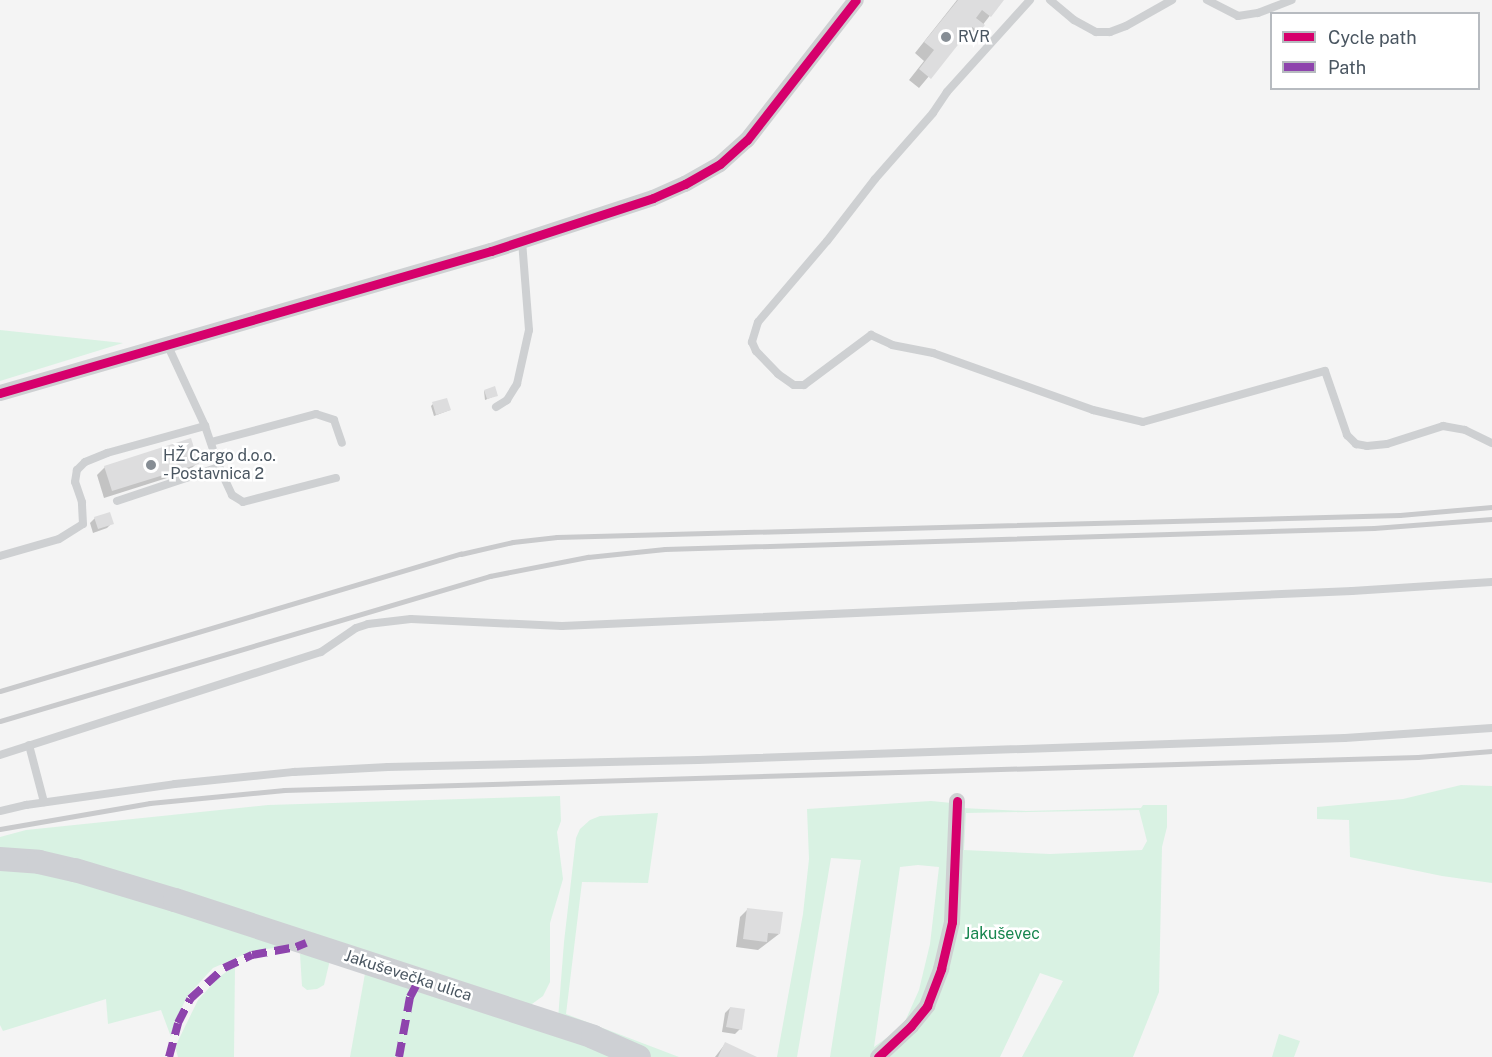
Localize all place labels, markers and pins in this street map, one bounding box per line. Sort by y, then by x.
place label: RVR [958,27,990,47]
marker: RVR [939,30,953,44]
place label: HŽ Cargo d.o.o. - Postavnica 2 [163,446,276,484]
marker: HŽ Cargo d.o.o. - Postavnica 2 [144,458,158,472]

